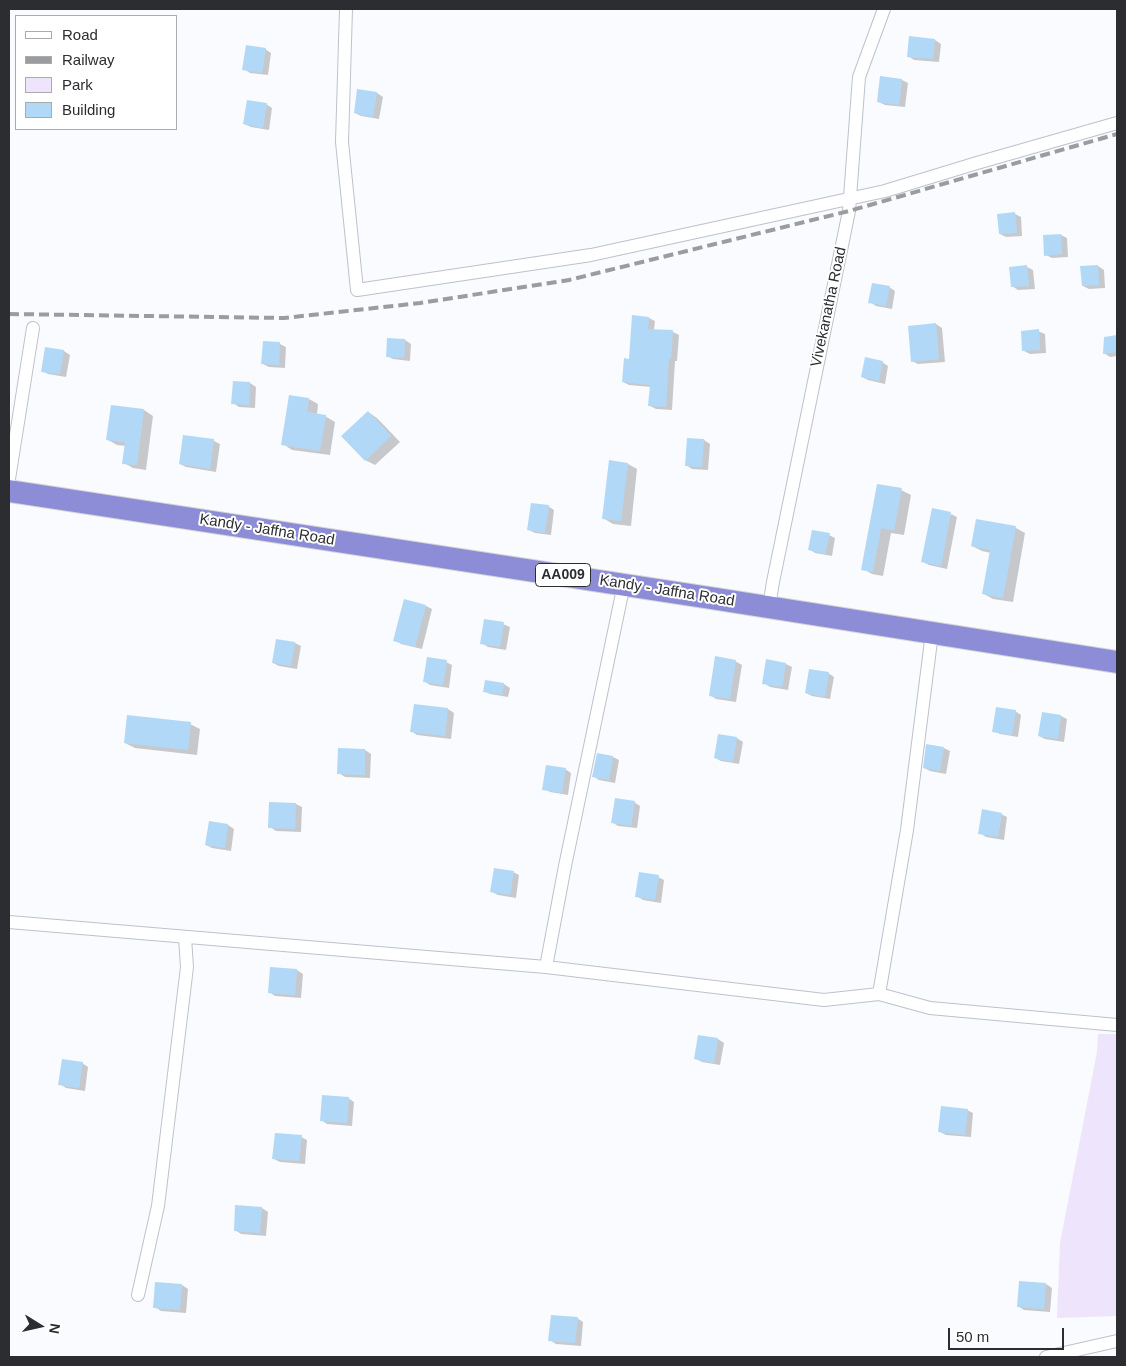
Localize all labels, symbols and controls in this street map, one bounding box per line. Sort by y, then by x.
legend [15,15,178,130]
text: Road [62,26,98,43]
text: Railway [62,51,115,68]
text: Park [62,76,93,93]
text: Building [62,101,115,118]
street label: Vivekanatha Road [807,245,851,369]
street label: Kandy - Jaffna Road [198,510,336,550]
road number: AA009 [536,564,590,586]
street label: Kandy - Jaffna Road [598,571,736,611]
north arrow [15,1301,65,1351]
scale bar [951,1318,1067,1350]
text: N [46,1322,64,1335]
text: 50 m [956,1328,989,1345]

